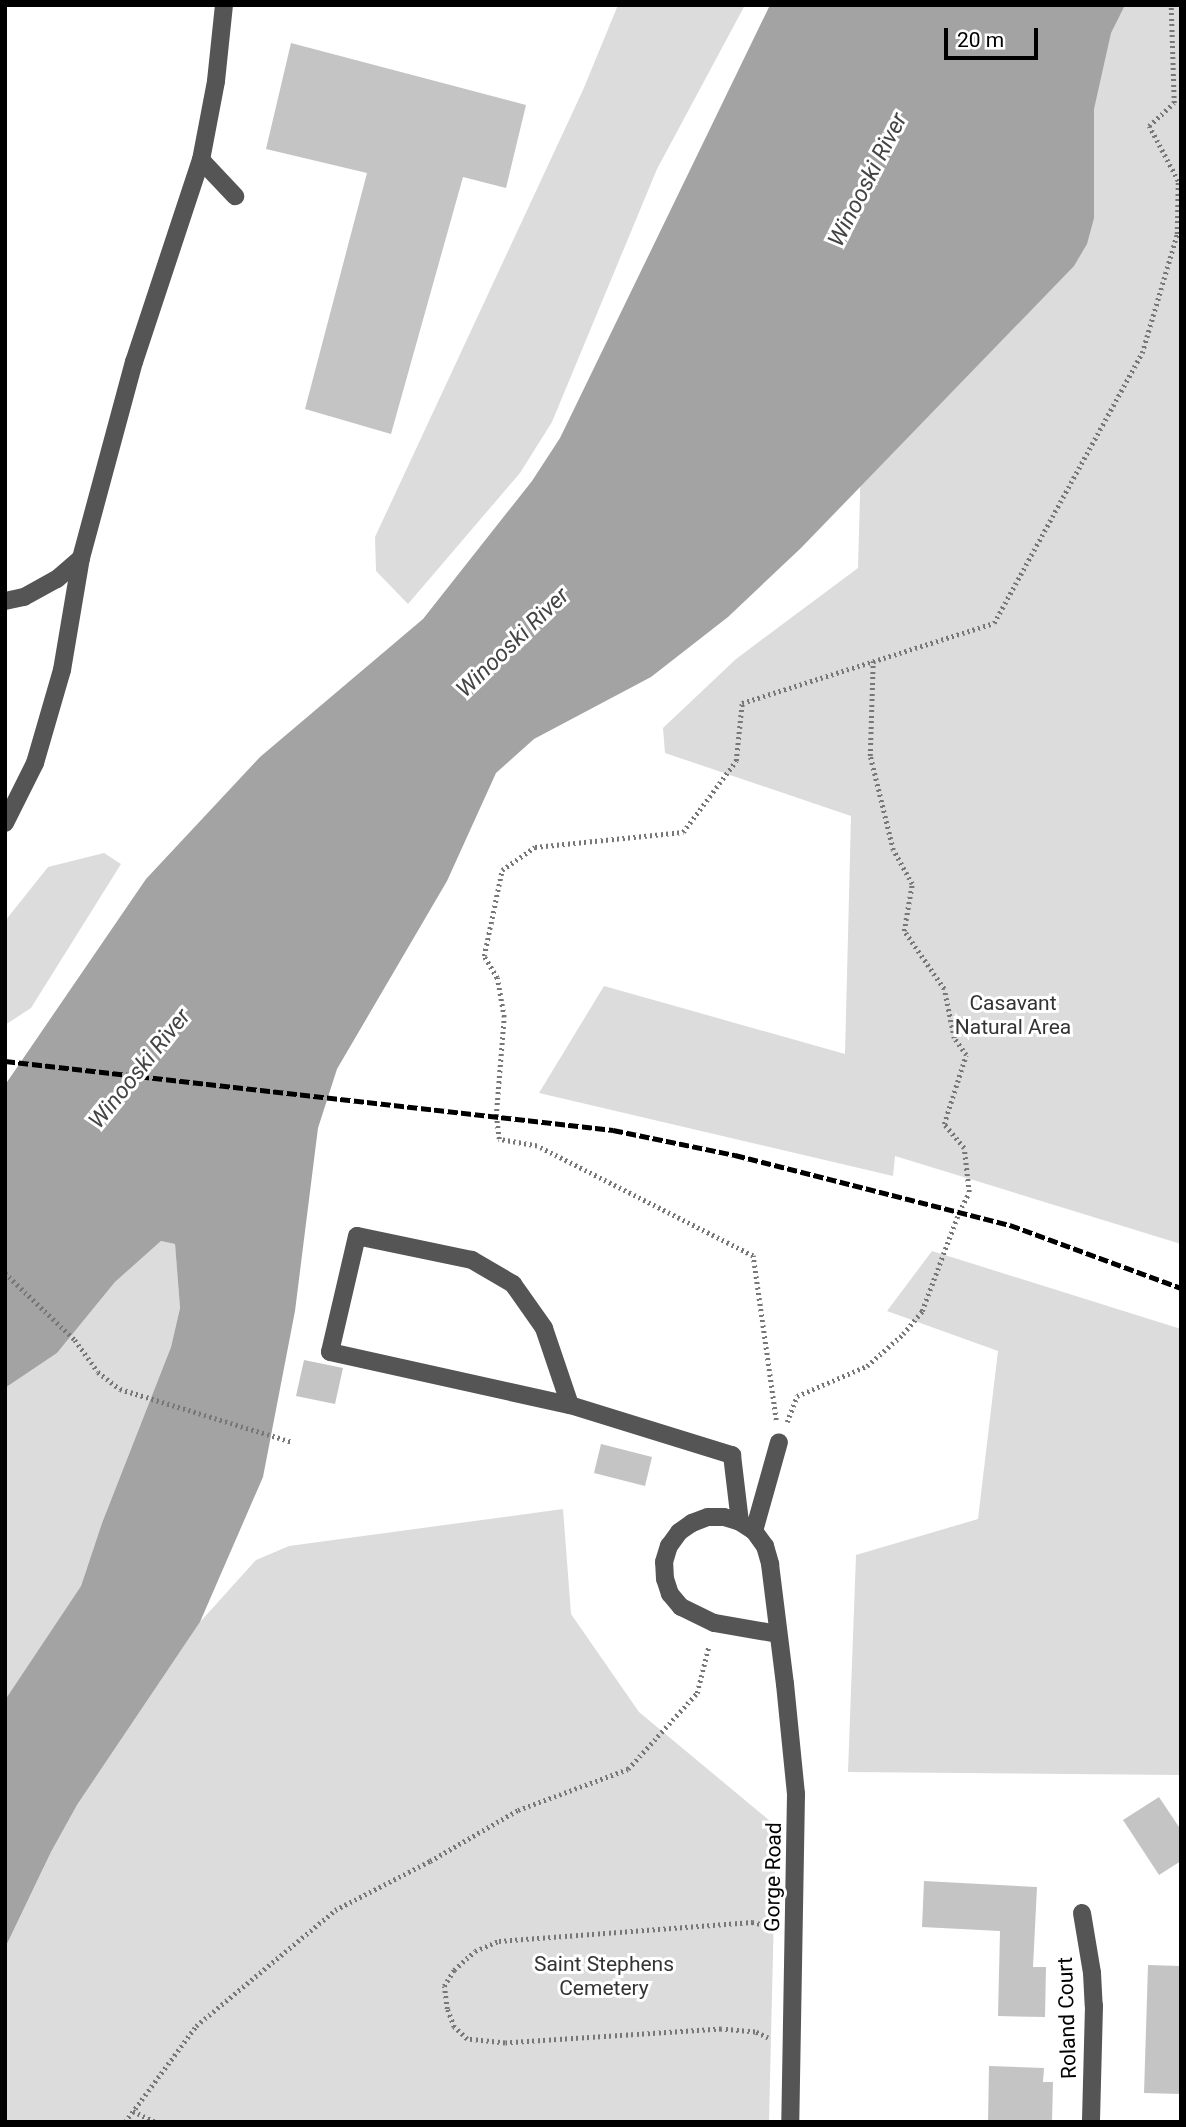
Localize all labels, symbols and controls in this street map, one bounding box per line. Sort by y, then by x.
scale bar [948,14,1042,58]
text: 20 m [957,28,1004,52]
water label: Winooski River [823,109,913,251]
water label: Winooski River [451,582,575,704]
park label: Casavant Natural Area [955,990,1071,1040]
water label: Winooski River [83,1004,197,1134]
street label: Gorge Road [759,1822,787,1932]
park label: Saint Stephens Cemetery [534,1951,674,2001]
street label: Roland Court [1052,1957,1082,2079]

